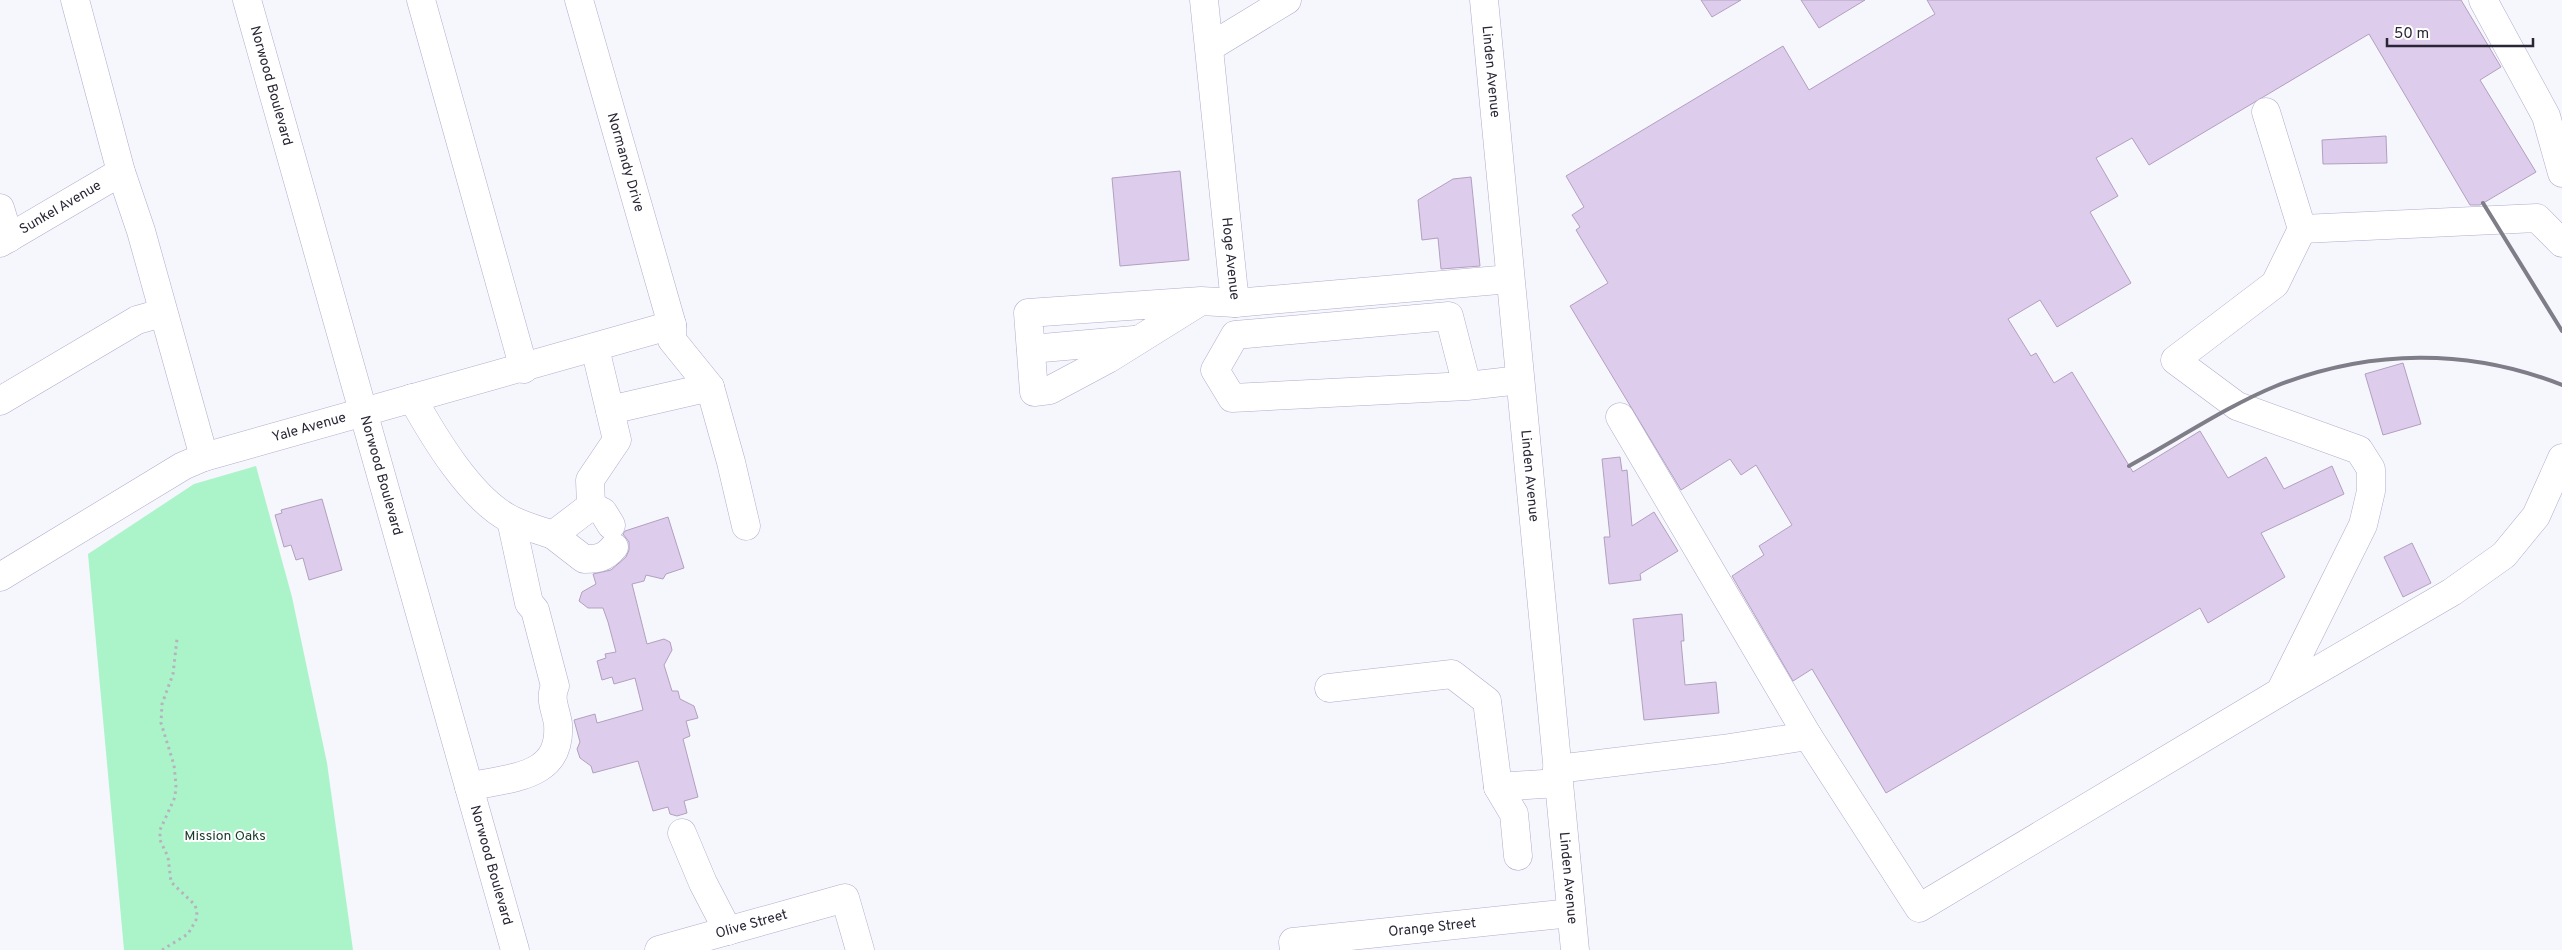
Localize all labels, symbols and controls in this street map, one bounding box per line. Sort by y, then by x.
scale bar [2387,15,2533,47]
street label: Norwood Boulevard [246,24,296,147]
street label: Linden Avenue [1478,25,1504,119]
text: 50 m [2394,25,2429,44]
street label: Normandy Drive [603,111,648,214]
street label: Sunkel Avenue [16,177,104,238]
street label: Hoge Avenue [1218,217,1243,301]
street label: Yale Avenue [270,409,348,446]
street label: Norwood Boulevard [356,414,406,537]
street label: Linden Avenue [1517,429,1542,523]
street label: Norwood Boulevard [466,803,516,927]
park label: Mission Oaks [184,828,266,845]
street label: Linden Avenue [1555,831,1581,925]
street label: Olive Street [714,906,789,942]
street label: Orange Street [1387,914,1477,941]

